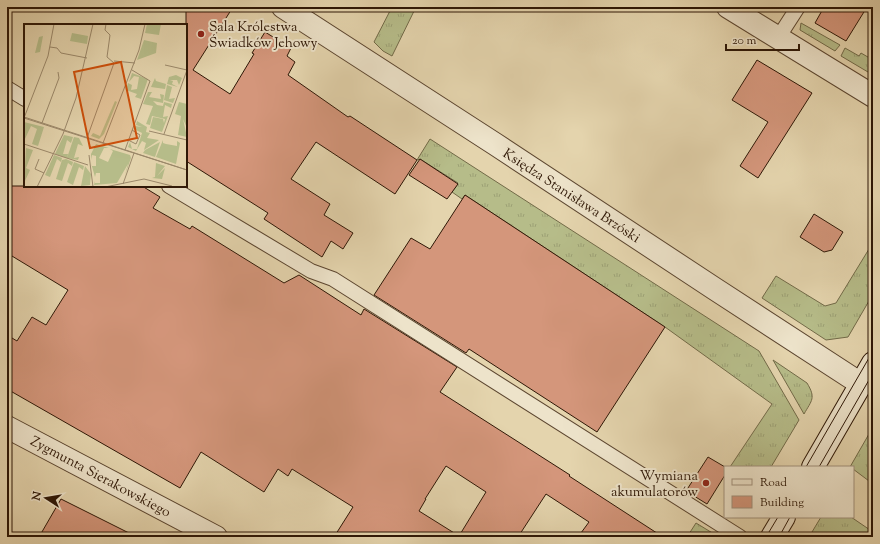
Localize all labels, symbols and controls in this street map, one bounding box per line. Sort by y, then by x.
place label: Sala Królestwa Świadków Jehowy [209,18,317,54]
inset map [24,24,187,187]
scale bar [726,26,799,52]
marker: Sala Królestwa Świadków Jehowy [196,29,206,39]
text: 20 m [732,32,757,50]
street label: Księdza Stanisława Brzóski [498,145,644,249]
street label: Zygmunta Sierakowskiego [26,432,174,524]
legend [724,466,854,518]
place label: Wymiana akumulatorów [611,467,699,503]
text: Road [760,474,787,492]
north arrow [26,478,66,518]
marker: Wymiana akumulatorów [701,478,711,488]
text: N [28,490,46,503]
text: Building [760,494,804,512]

